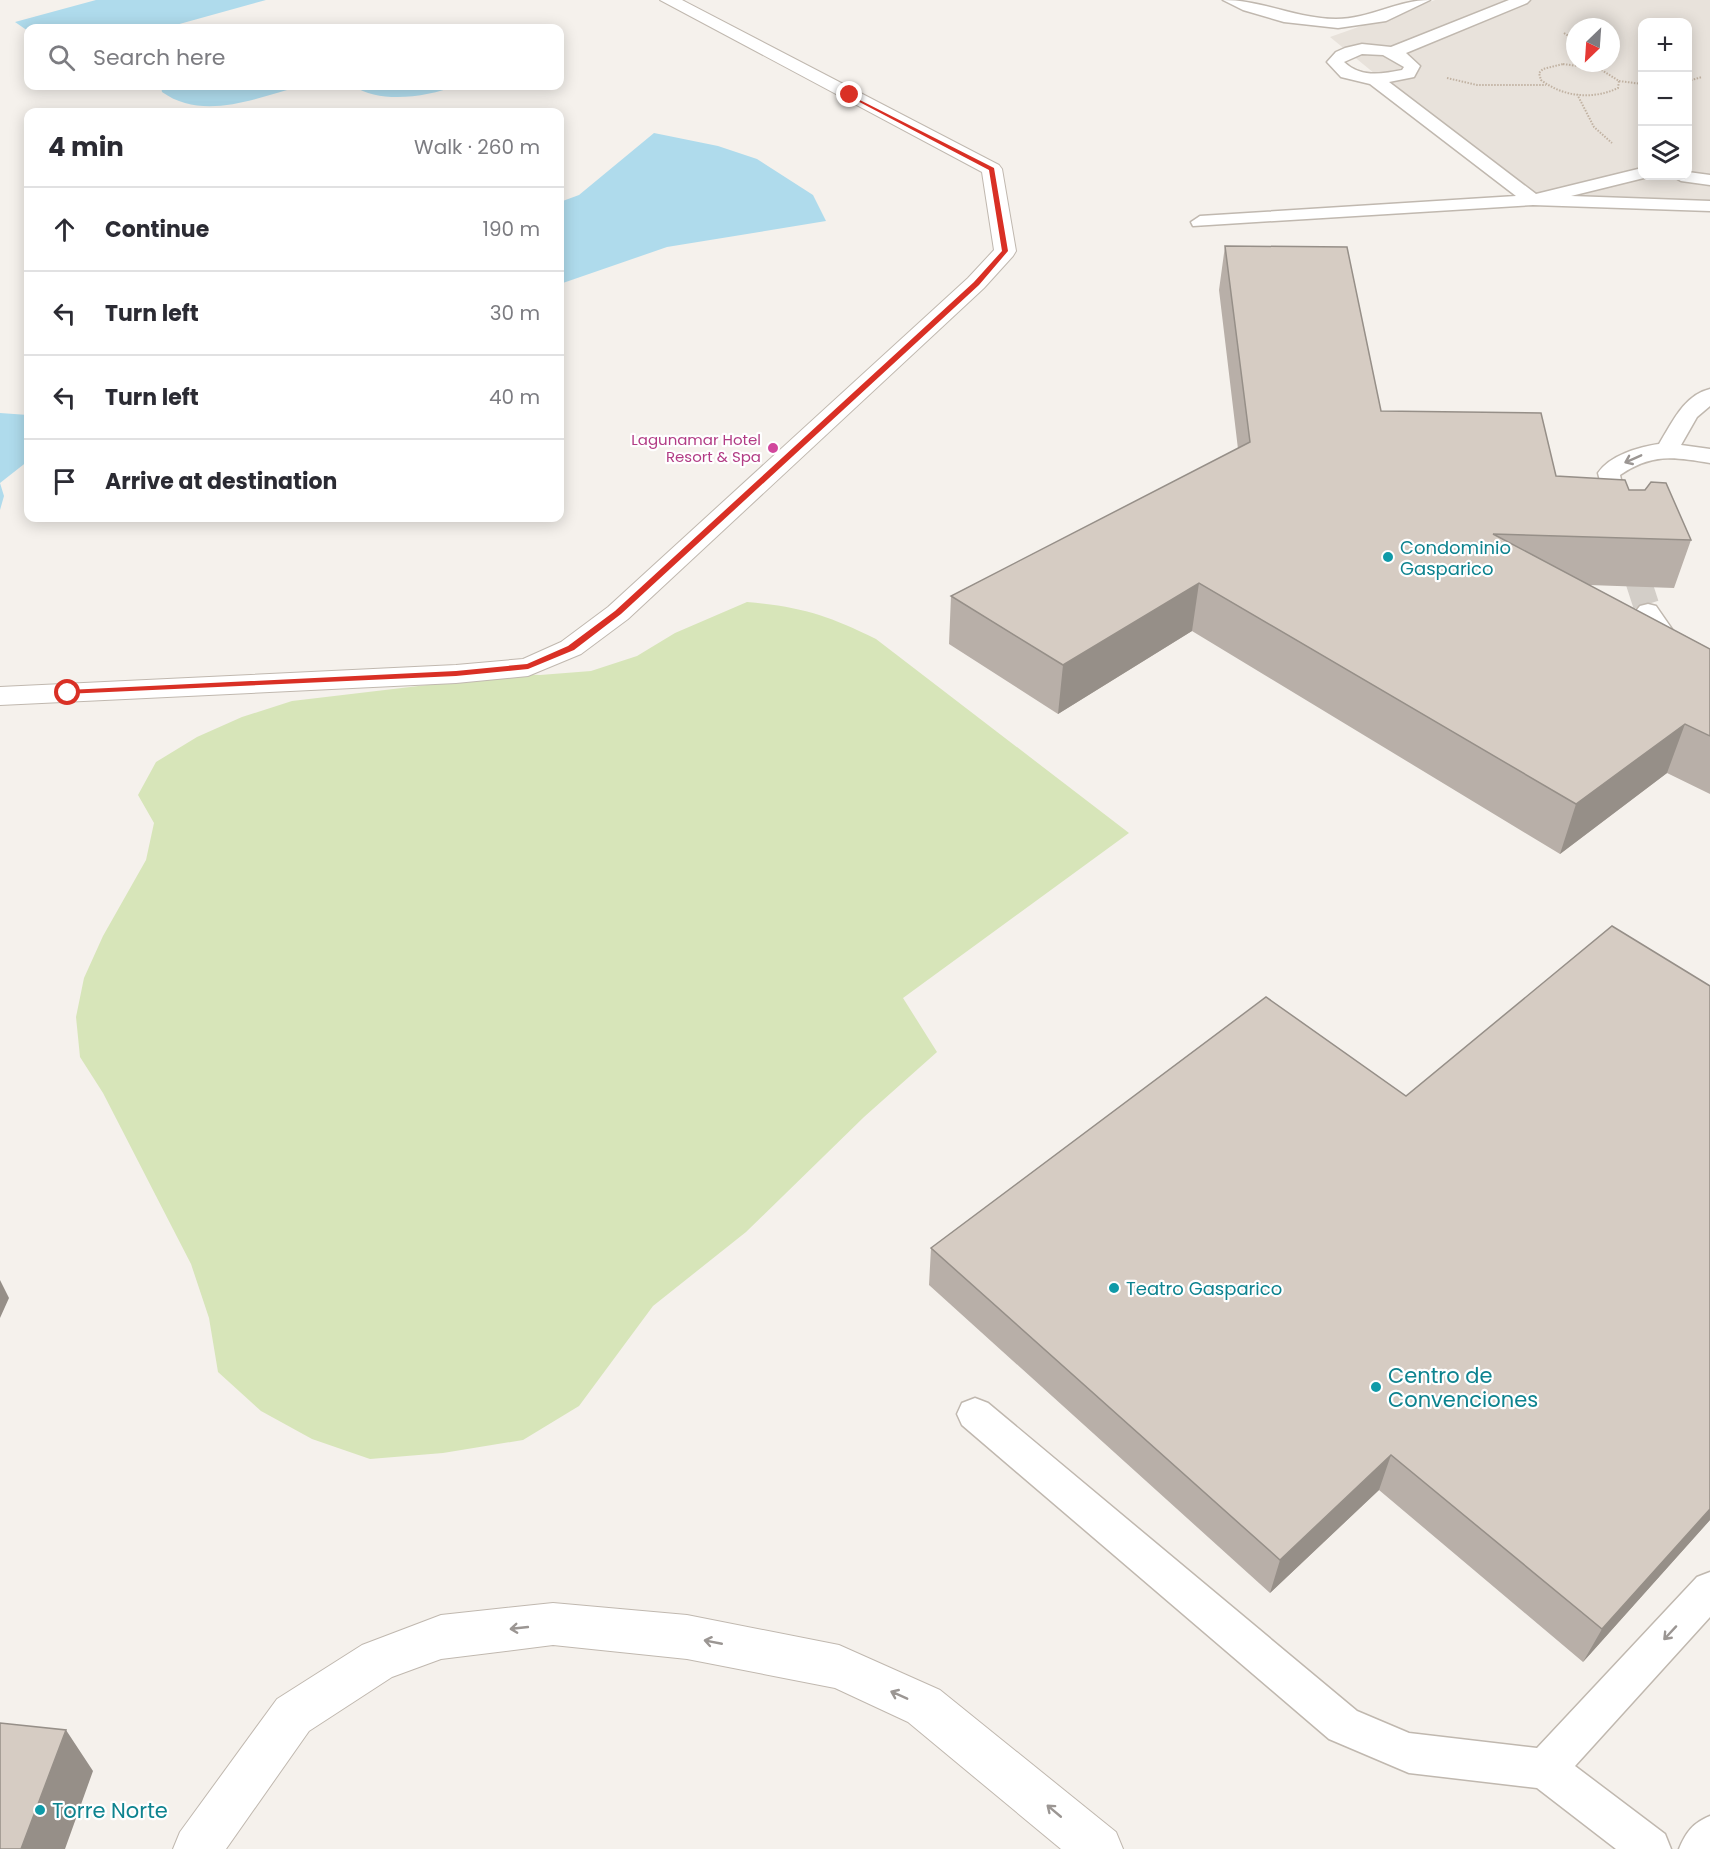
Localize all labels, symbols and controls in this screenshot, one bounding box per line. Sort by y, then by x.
north arrow [1566,18,1620,72]
map controls [1638,18,1692,180]
button: + [1638,18,1692,72]
search box [24,24,564,90]
icon: search [45,41,78,74]
text: Search here [93,42,226,73]
button: − [1638,72,1692,126]
route end [836,81,862,107]
button: layers [1638,126,1692,180]
text: 4 min [48,129,124,165]
text: Walk · 260 m [414,133,540,161]
icon: ahead [48,213,81,246]
text: Continue [105,214,209,245]
text: 190 m [483,215,540,243]
icon: left [48,297,81,330]
text: Turn left [105,298,199,329]
text: 30 m [490,299,540,327]
icon: left [48,381,81,414]
text: Turn left [105,382,199,413]
text: 40 m [489,383,540,411]
place label: Lagunamar Hotel Resort & Spa [631,429,761,467]
marker: Lagunamar Hotel Resort & Spa [766,441,780,455]
one-way arrow [1624,453,1642,465]
icon: arrive [48,465,81,498]
text: Arrive at destination [105,466,337,497]
place label: Condominio Gasparico [1400,535,1511,581]
marker: Condominio Gasparico [1381,550,1395,564]
route start [54,679,80,705]
place label: Teatro Gasparico [1126,1276,1282,1301]
marker: Teatro Gasparico [1107,1281,1121,1295]
place label: Centro de Convenciones [1388,1361,1538,1414]
marker: Centro de Convenciones [1369,1380,1383,1394]
one-way arrow [510,1623,529,1634]
one-way arrow [1663,1626,1677,1641]
one-way arrow [703,1636,723,1647]
one-way arrow [891,1688,909,1700]
place label: Torre Norte [52,1796,168,1825]
marker: Torre Norte [33,1803,47,1817]
one-way arrow [1046,1805,1062,1818]

